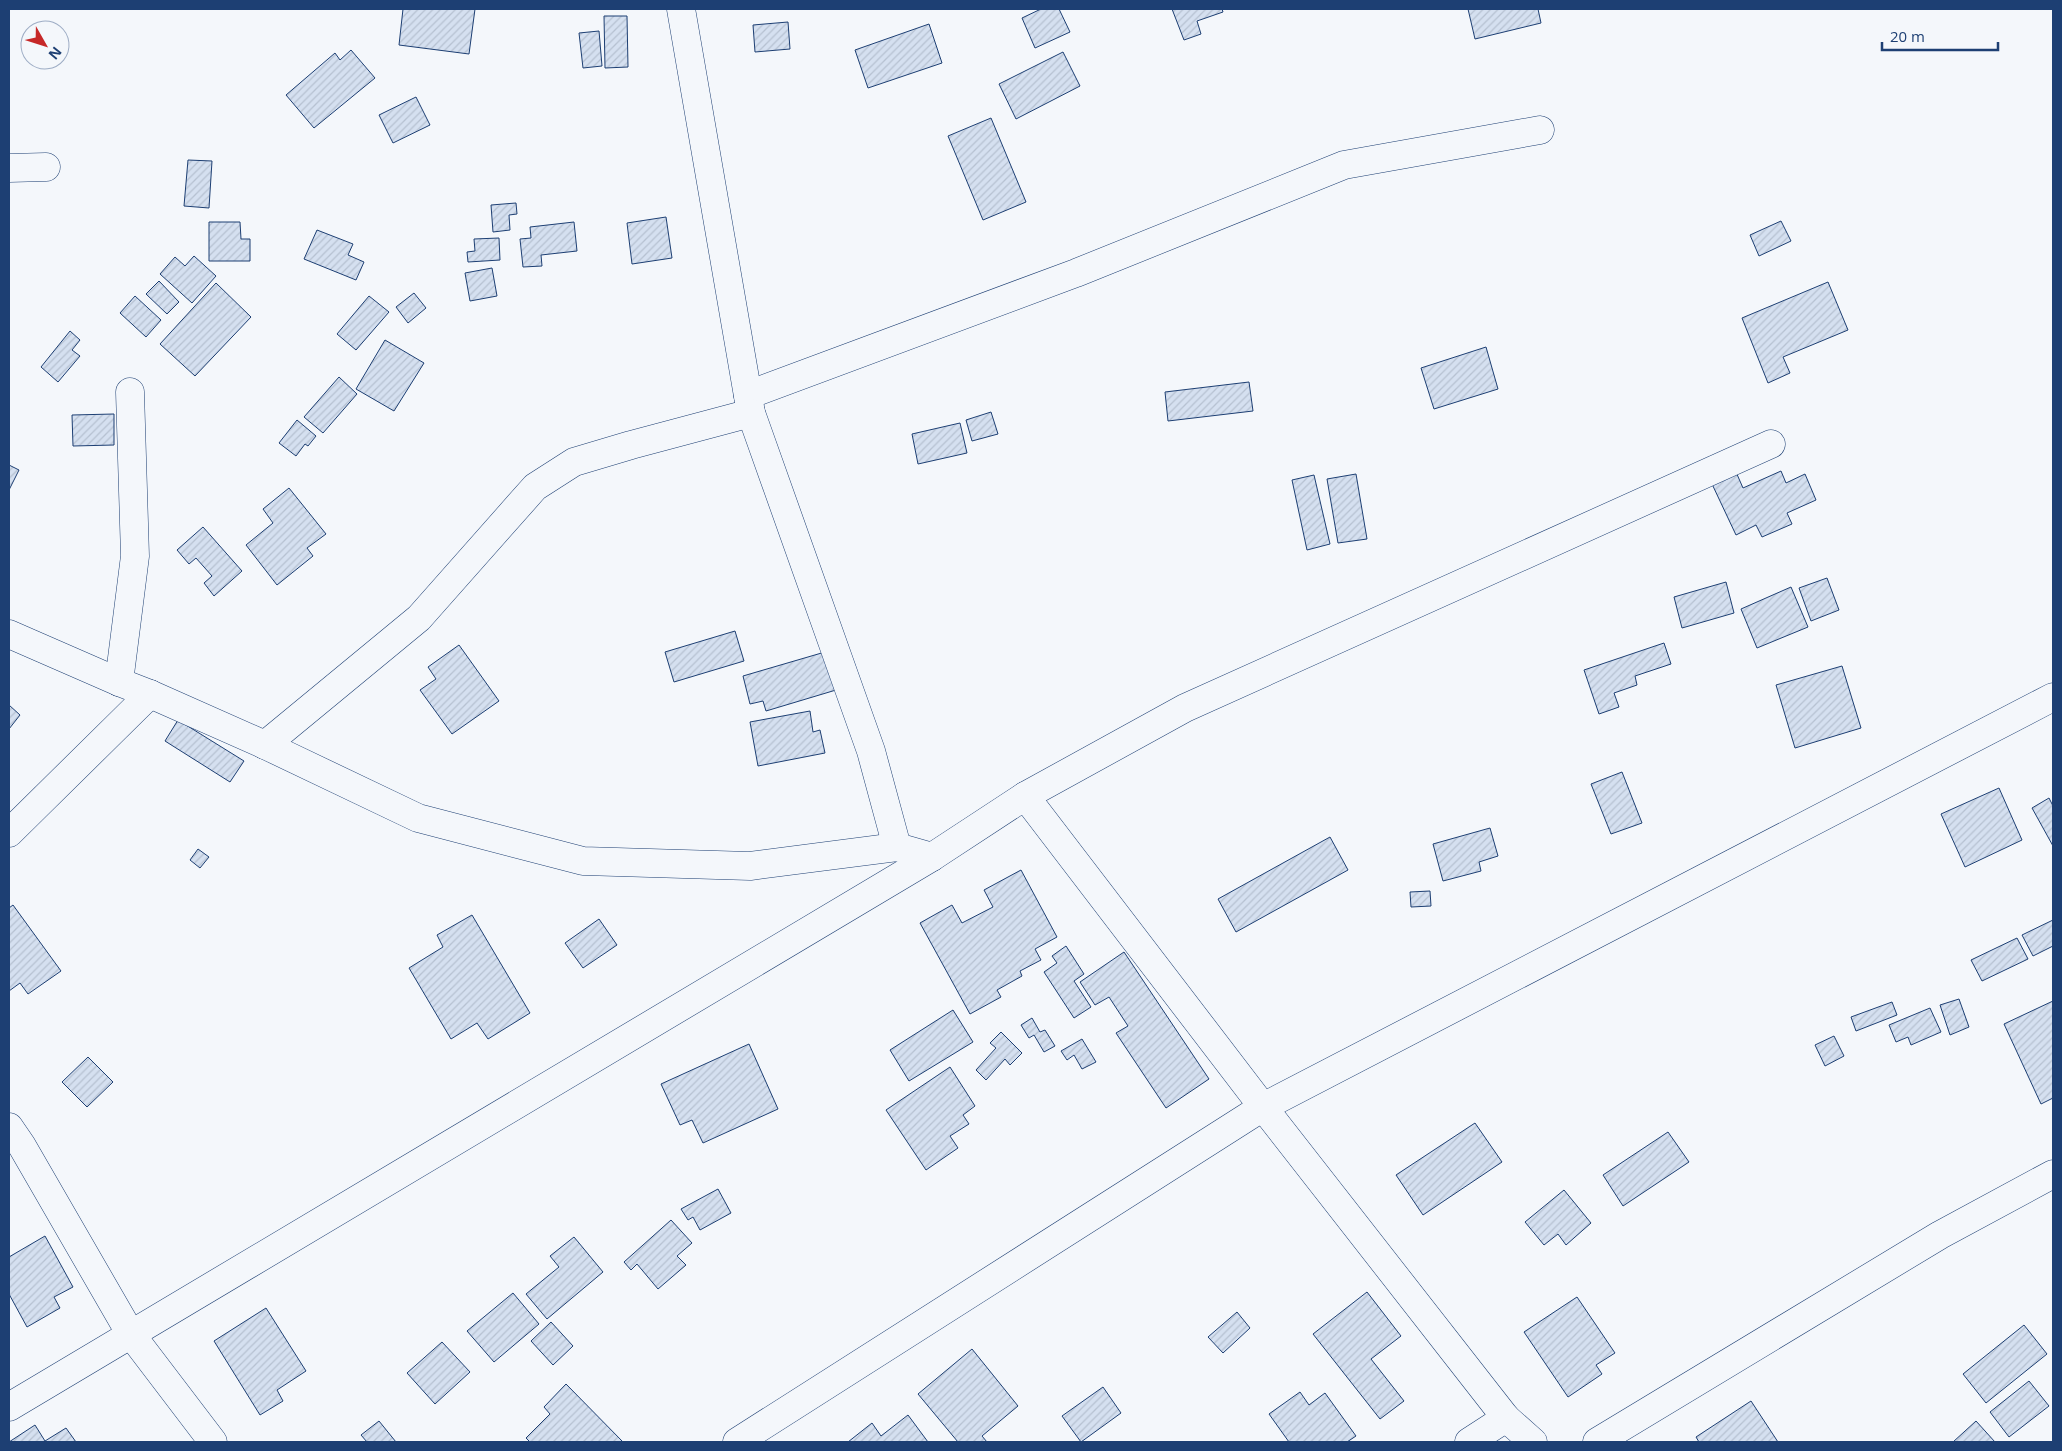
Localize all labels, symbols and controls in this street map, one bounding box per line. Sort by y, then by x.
north arrow [20,20,70,70]
scale bar [1882,20,1998,52]
text: 20 m [1890,26,1925,46]
text: N [45,43,66,64]

